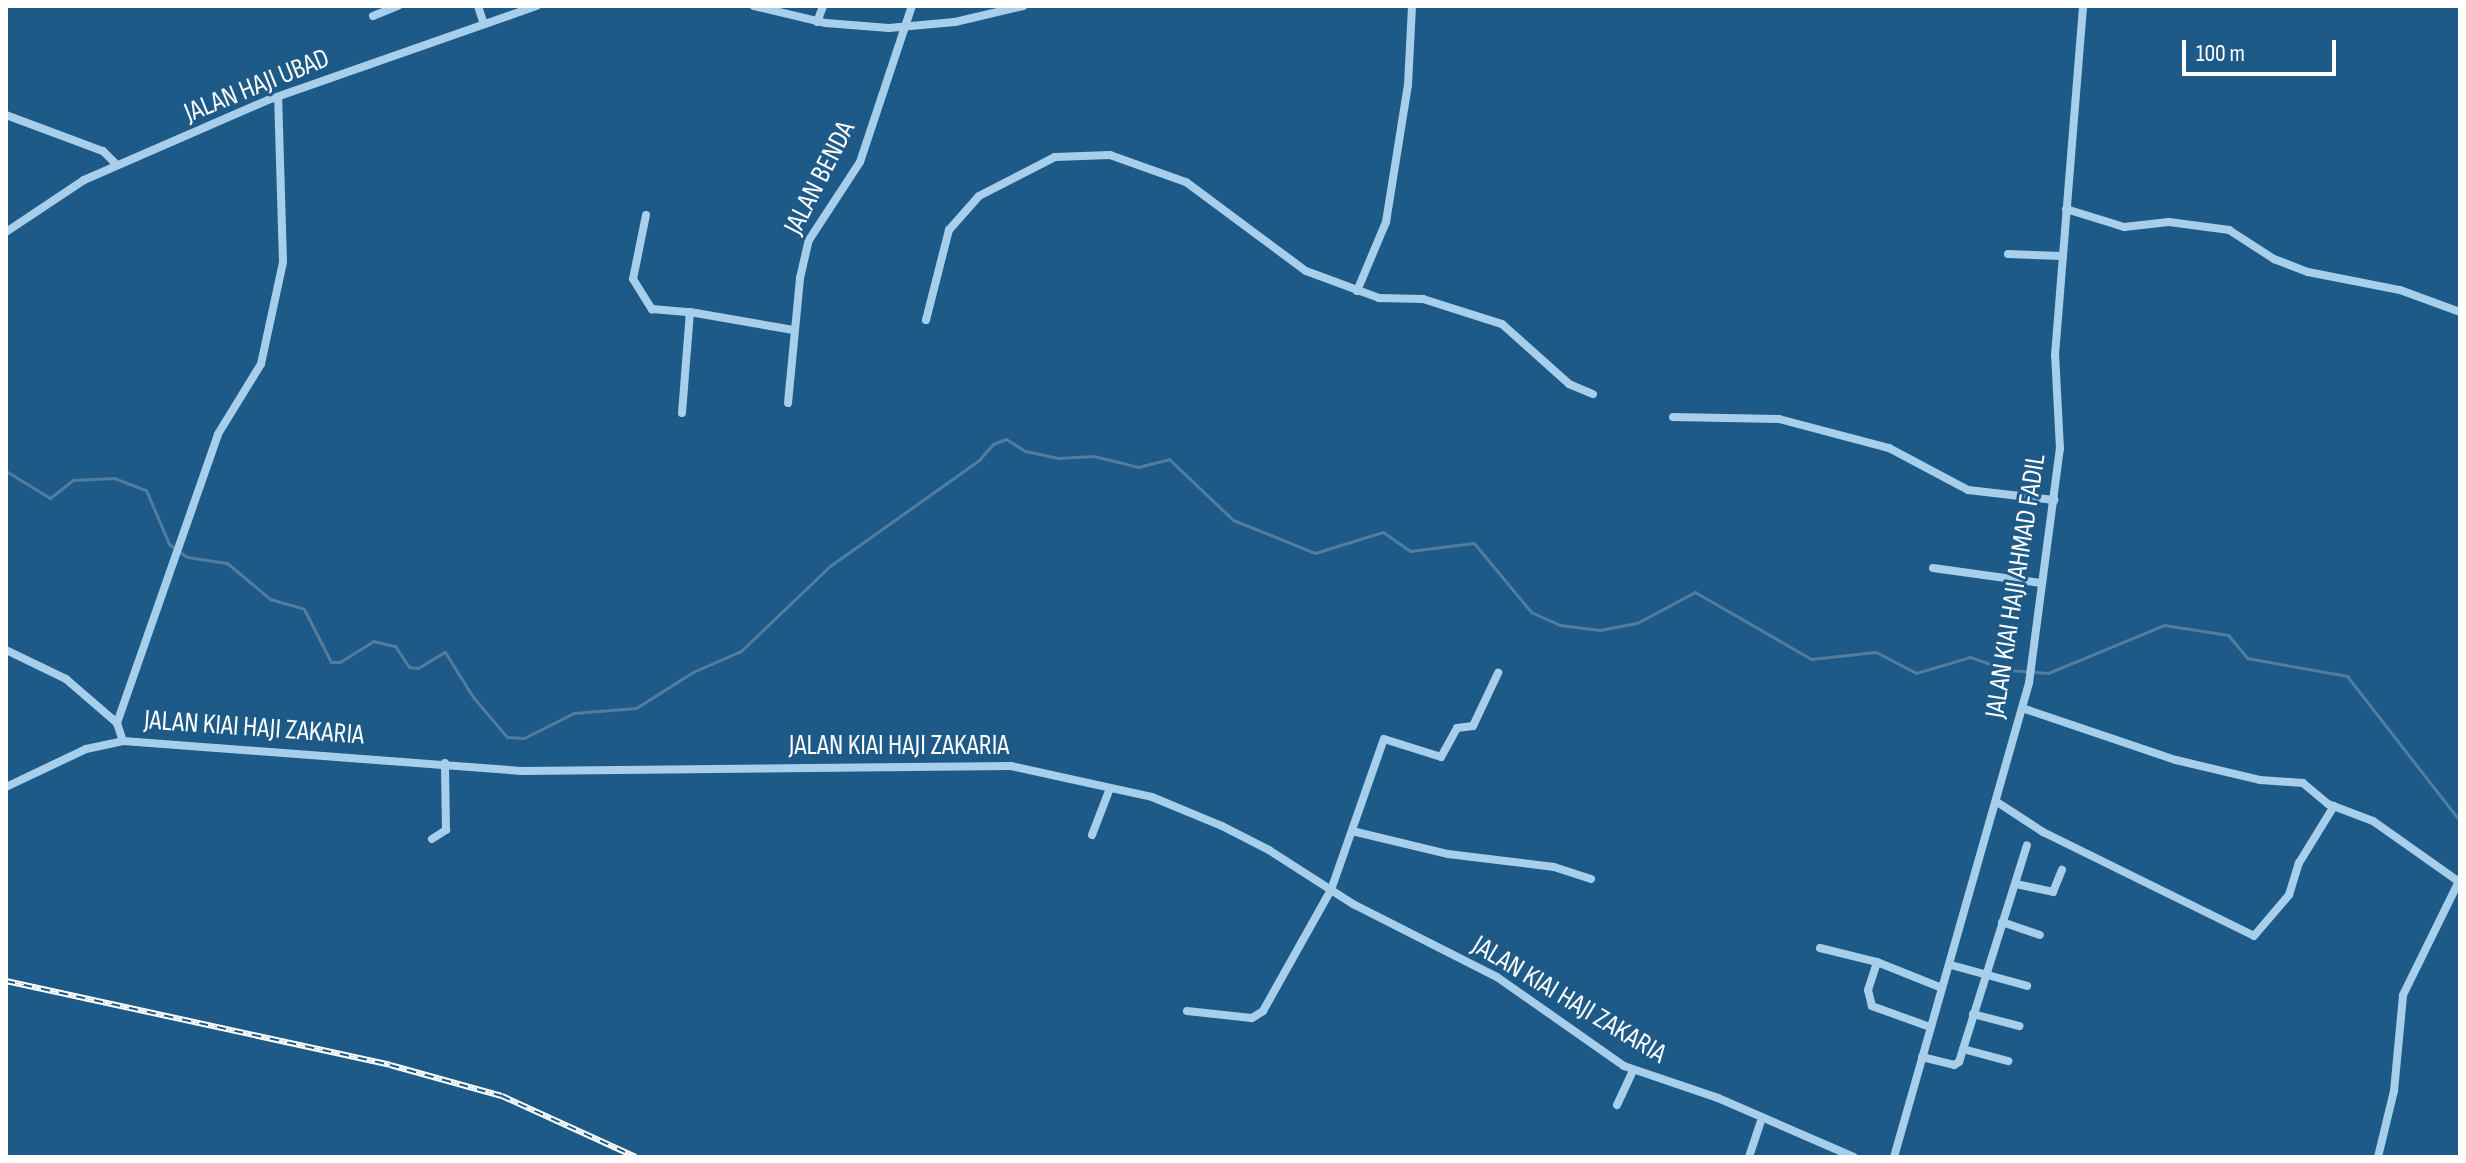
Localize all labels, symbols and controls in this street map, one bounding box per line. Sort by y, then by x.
scale bar [2186,24,2340,74]
text: 100 m [2196,39,2245,68]
street label: JALAN HAJI UBAD [180,42,334,130]
street label: JALAN BENDA [777,116,863,240]
street label: JALAN KIAI HAJI AHMAD FADIL [1979,451,2053,721]
street label: JALAN KIAI HAJI ZAKARIA [143,704,365,752]
street label: JALAN KIAI HAJI ZAKARIA [789,729,1009,763]
street label: JALAN KIAI HAJI ZAKARIA [1466,929,1672,1071]

